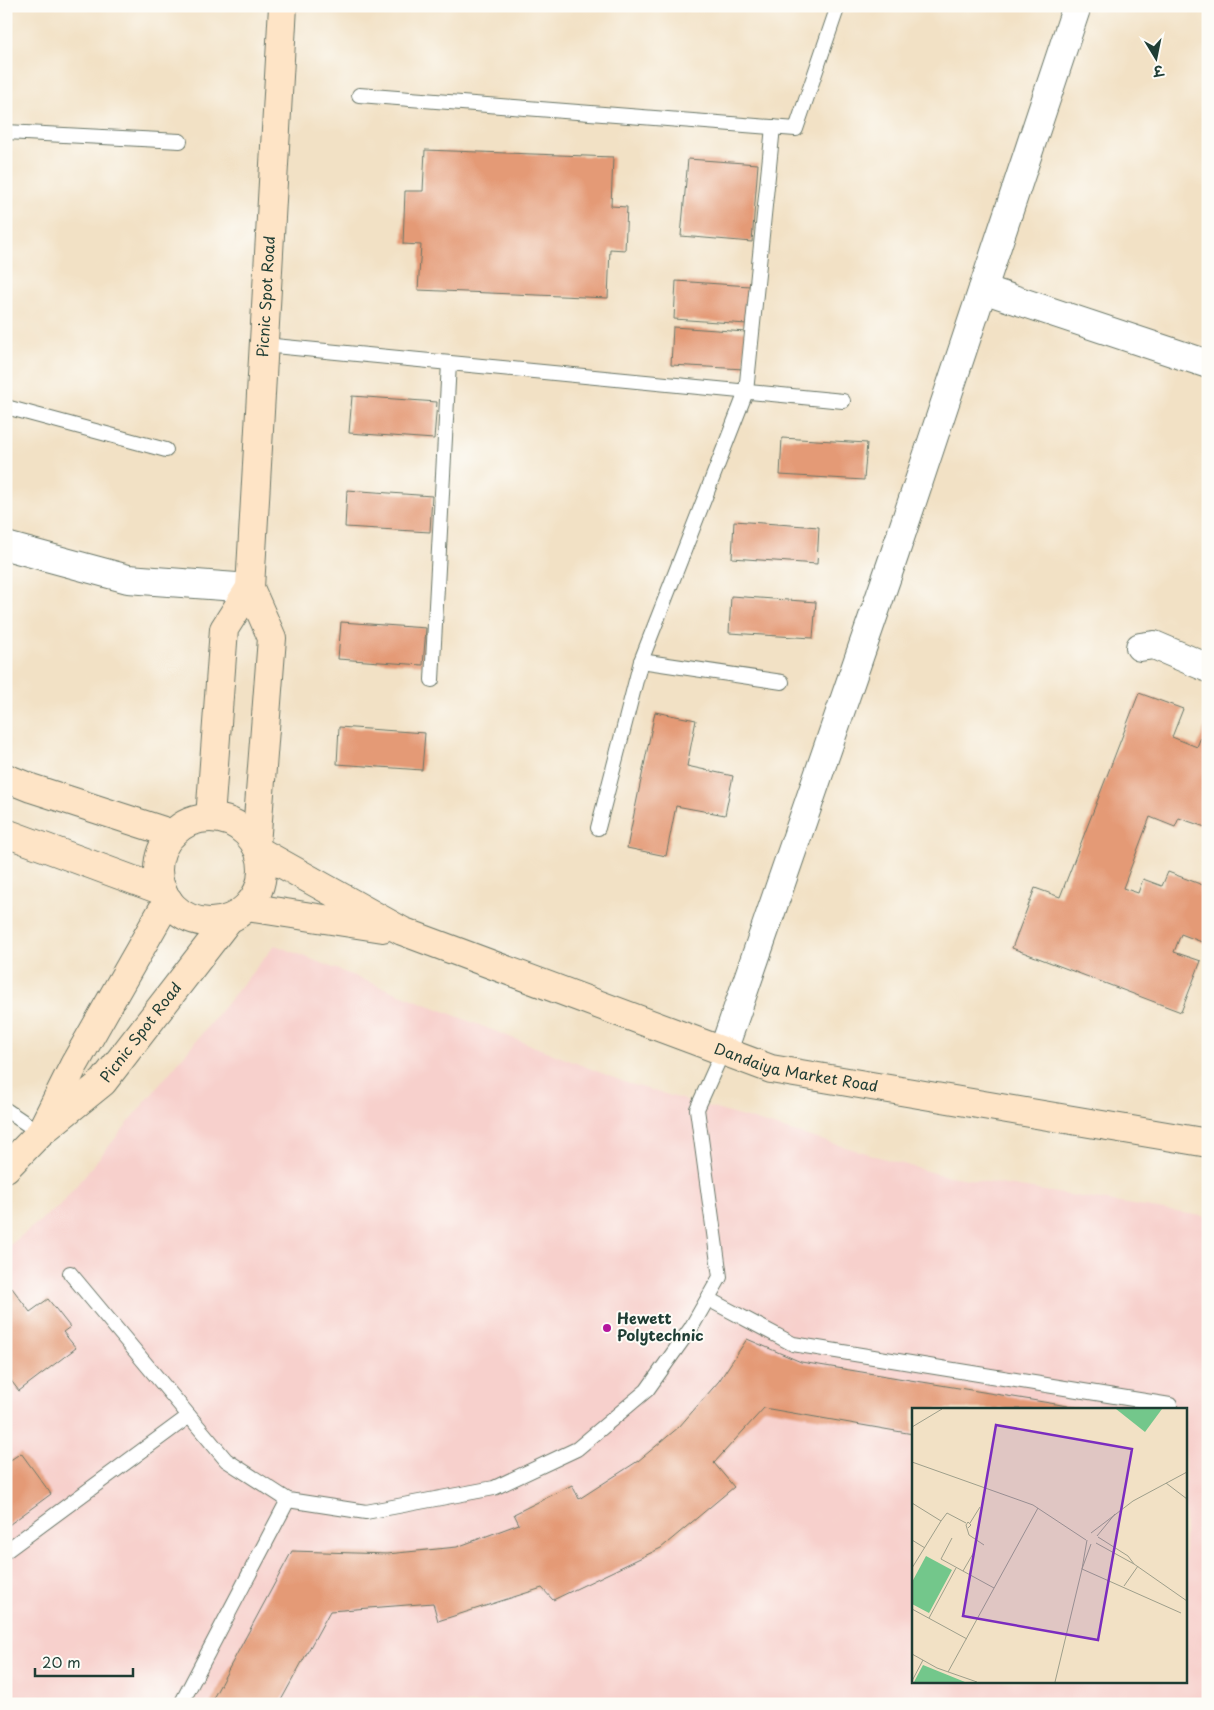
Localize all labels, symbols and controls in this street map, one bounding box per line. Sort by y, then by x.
north arrow [1132,32,1182,82]
text: उ [1150,60,1167,83]
street label: Picnic Spot Road [250,235,280,358]
street label: Picnic Spot Road [93,977,186,1087]
street label: Dandaiya Market Road [711,1036,880,1097]
place label: Hewett Polytechnic [617,1306,704,1346]
marker: Hewett Polytechnic [601,1322,613,1334]
inset map [912,1408,1186,1682]
scale bar [35,1645,132,1677]
text: 20 m [42,1650,81,1673]

